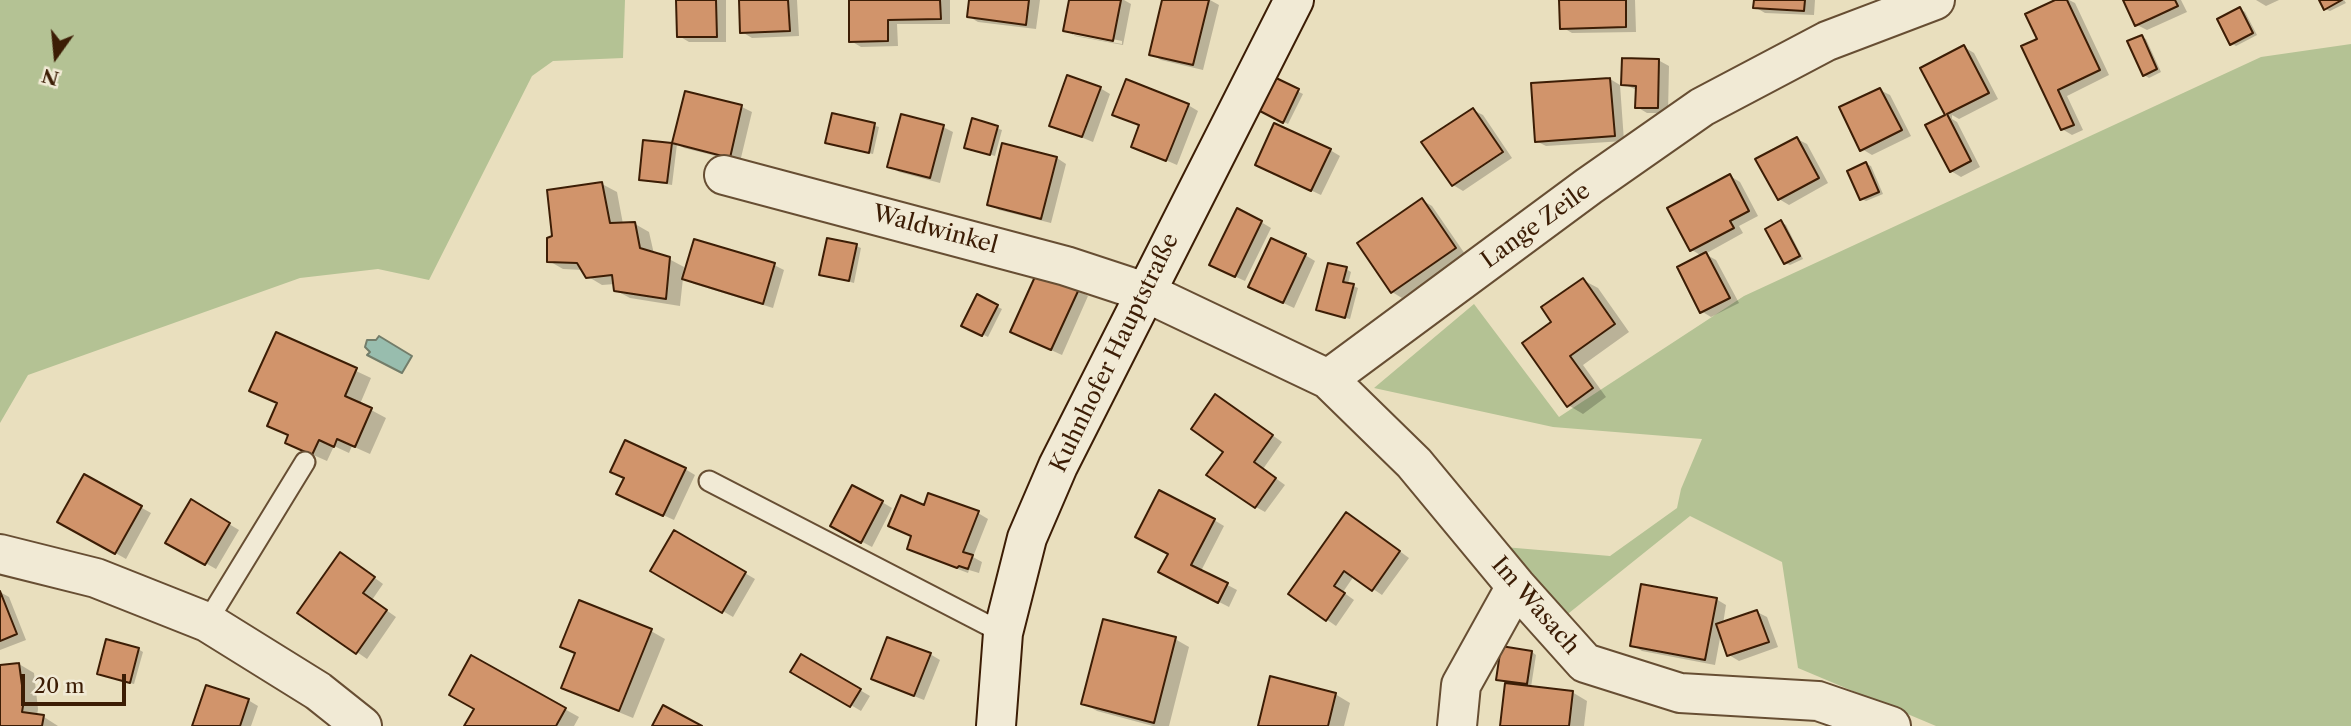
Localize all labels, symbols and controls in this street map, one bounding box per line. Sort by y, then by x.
north arrow [21,21,91,91]
text: N [39,64,61,90]
street label: Lange Zeile [1476,177,1596,275]
street label: Waldwinkel [869,200,1001,260]
street label: Kuhnhofer Hauptstraße [1045,229,1185,477]
street label: Im Wasach [1485,552,1585,660]
scale bar [24,660,130,704]
text: 20 m [34,673,85,698]

